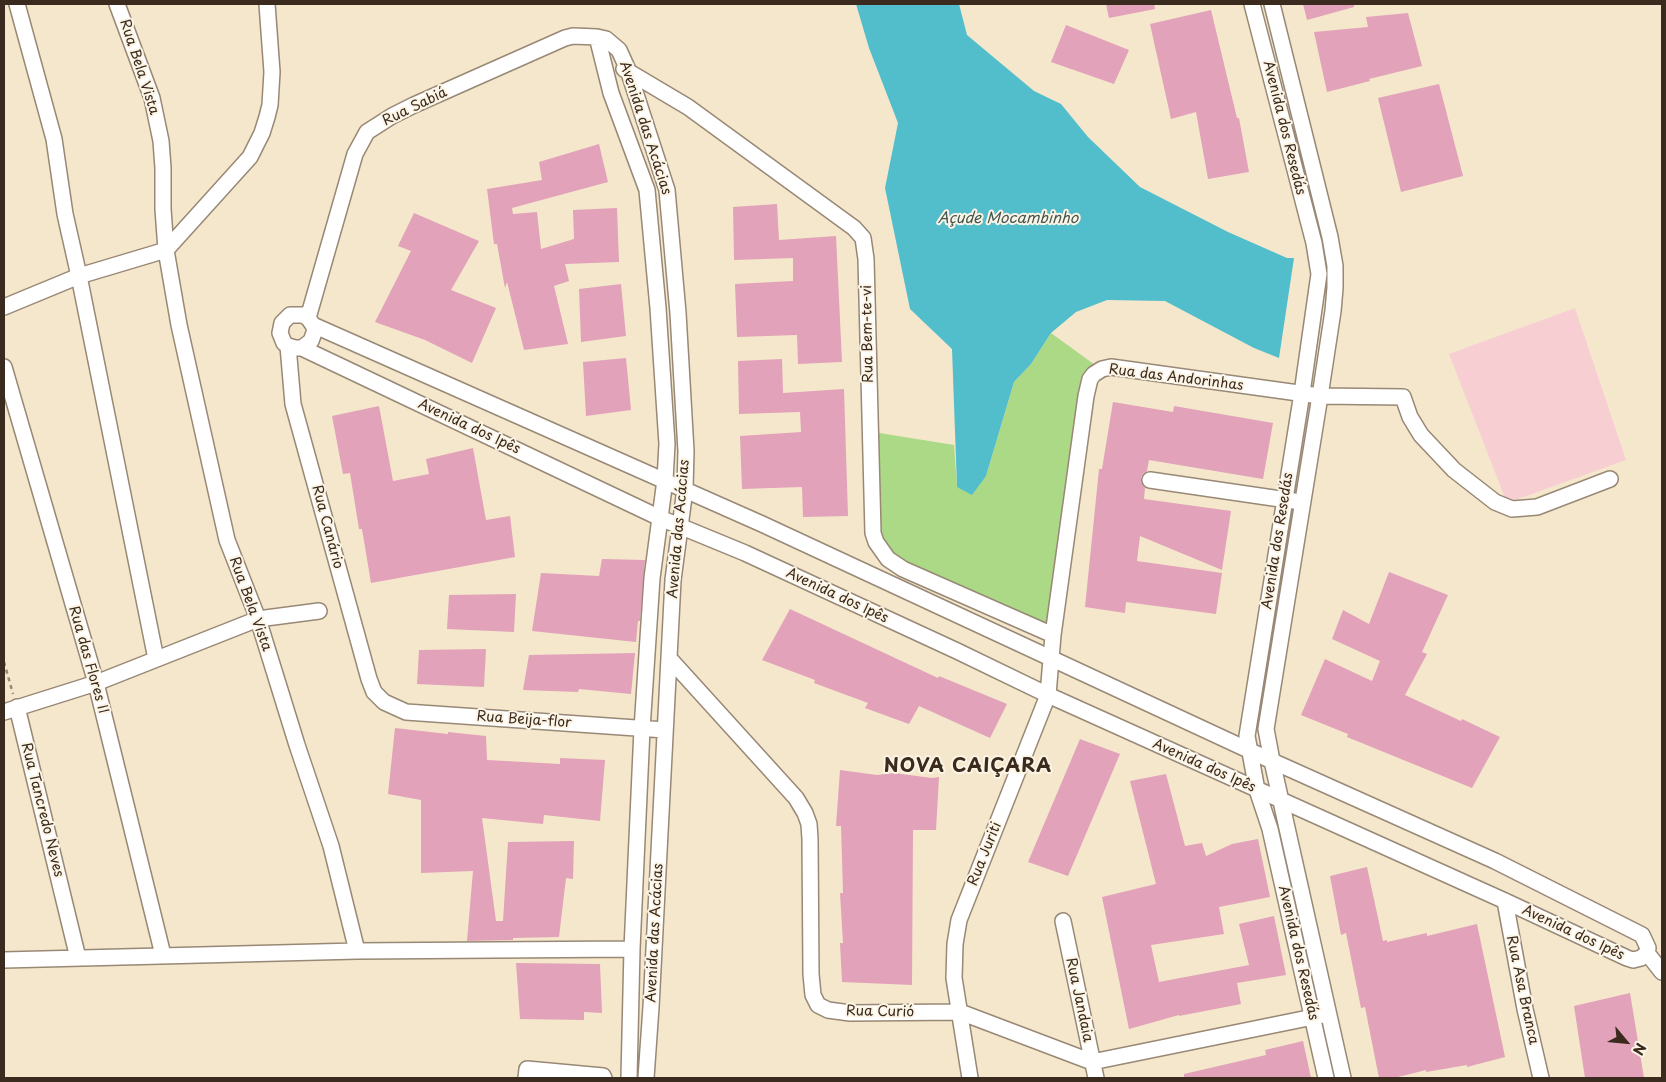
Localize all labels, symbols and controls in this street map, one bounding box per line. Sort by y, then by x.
street label: Rua Bela Vista [116,17,162,117]
street label: Avenida das Acácias [615,59,675,197]
street label: Avenida dos Resedás [1259,59,1309,197]
street label: Rua Sabiá [380,84,450,130]
water label: Açude Mocambinho [938,210,1078,228]
street label: Rua Bem-te-vi [859,285,877,383]
street label: Rua das Andorinhas [1108,361,1244,395]
street label: Avenida dos Ipês [415,396,523,458]
street label: Avenida das Acácias [665,459,693,599]
street label: Avenida dos Resedás [1259,472,1297,610]
street label: Rua Canário [308,483,346,571]
street label: Rua Bela Vista [225,554,275,654]
street label: Avenida dos Ipês [783,565,891,627]
street label: Rua das Flores II [65,604,111,716]
street label: Rua Beija-flor [476,708,572,732]
street label: Avenida dos Ipês [1150,736,1258,796]
street label: Rua Tancredo Neves [17,741,67,879]
district label: NOVA CAIÇARA [883,756,1053,778]
street label: Rua Juriti [965,820,1005,888]
street label: Avenida das Acácias [643,863,667,1003]
street label: Avenida dos Resedás [1274,884,1322,1022]
street label: Avenida dos Ipês [1519,902,1627,964]
street label: Rua Asa Branca [1502,934,1542,1046]
street label: Rua Jandaia [1062,956,1096,1044]
street label: Rua Curió [846,1003,914,1021]
north arrow [1601,1017,1651,1067]
text: N [1628,1039,1652,1059]

